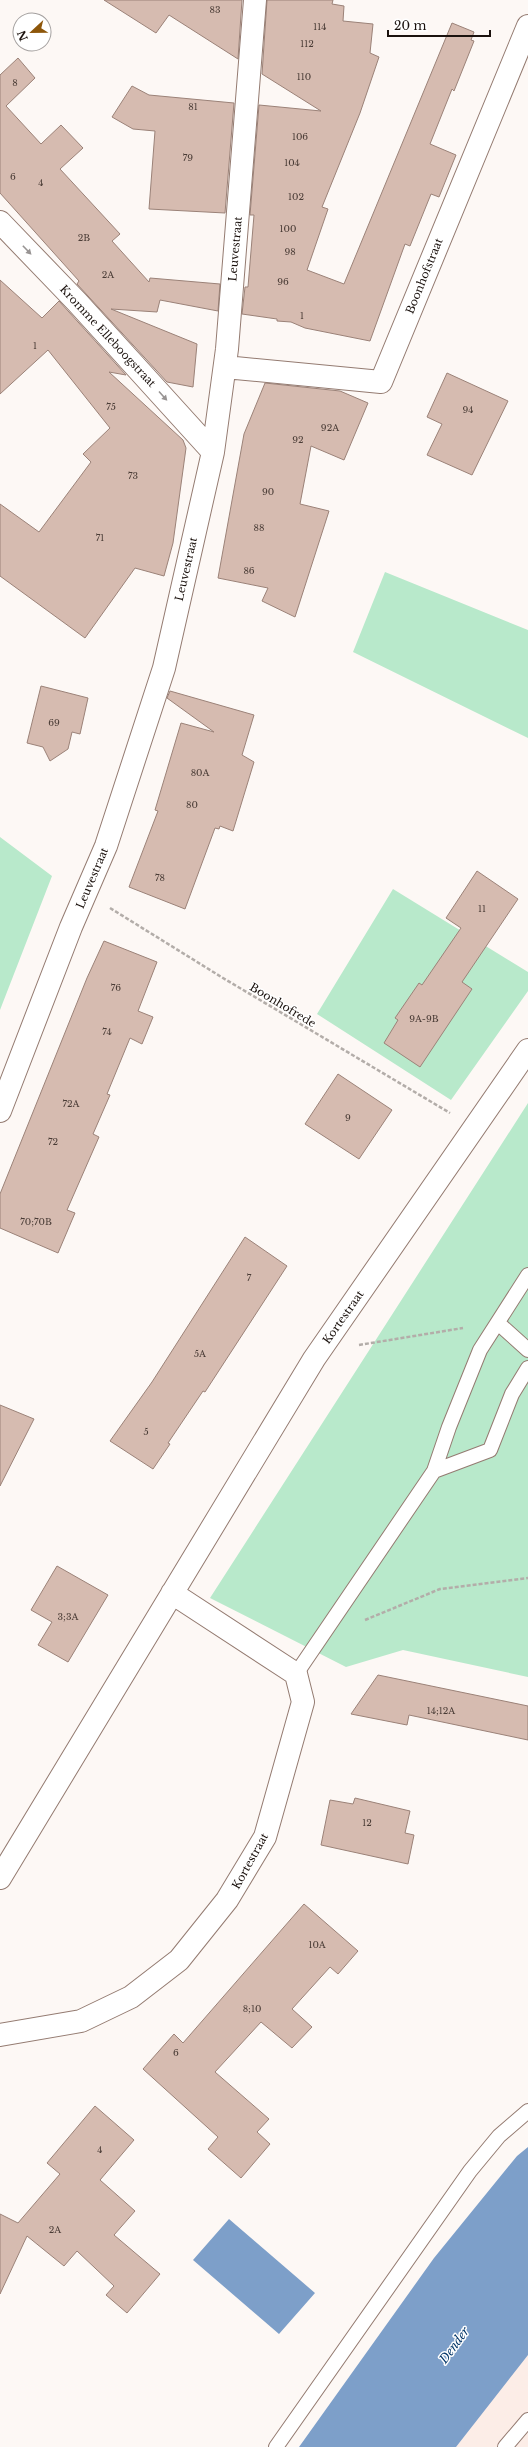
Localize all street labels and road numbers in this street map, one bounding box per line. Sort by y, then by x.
street label: Leuvestraat [225,215,245,282]
street label: Boonhofstraat [402,235,446,316]
street label: Kromme Elleboogstraat [57,282,159,391]
street label: Leuvestraat [172,535,200,602]
street label: Leuvestraat [73,844,112,911]
street label: Boonhofrede [247,980,319,1030]
street label: Kortestraat [320,1287,367,1346]
street label: Kortestraat [229,1830,272,1891]

